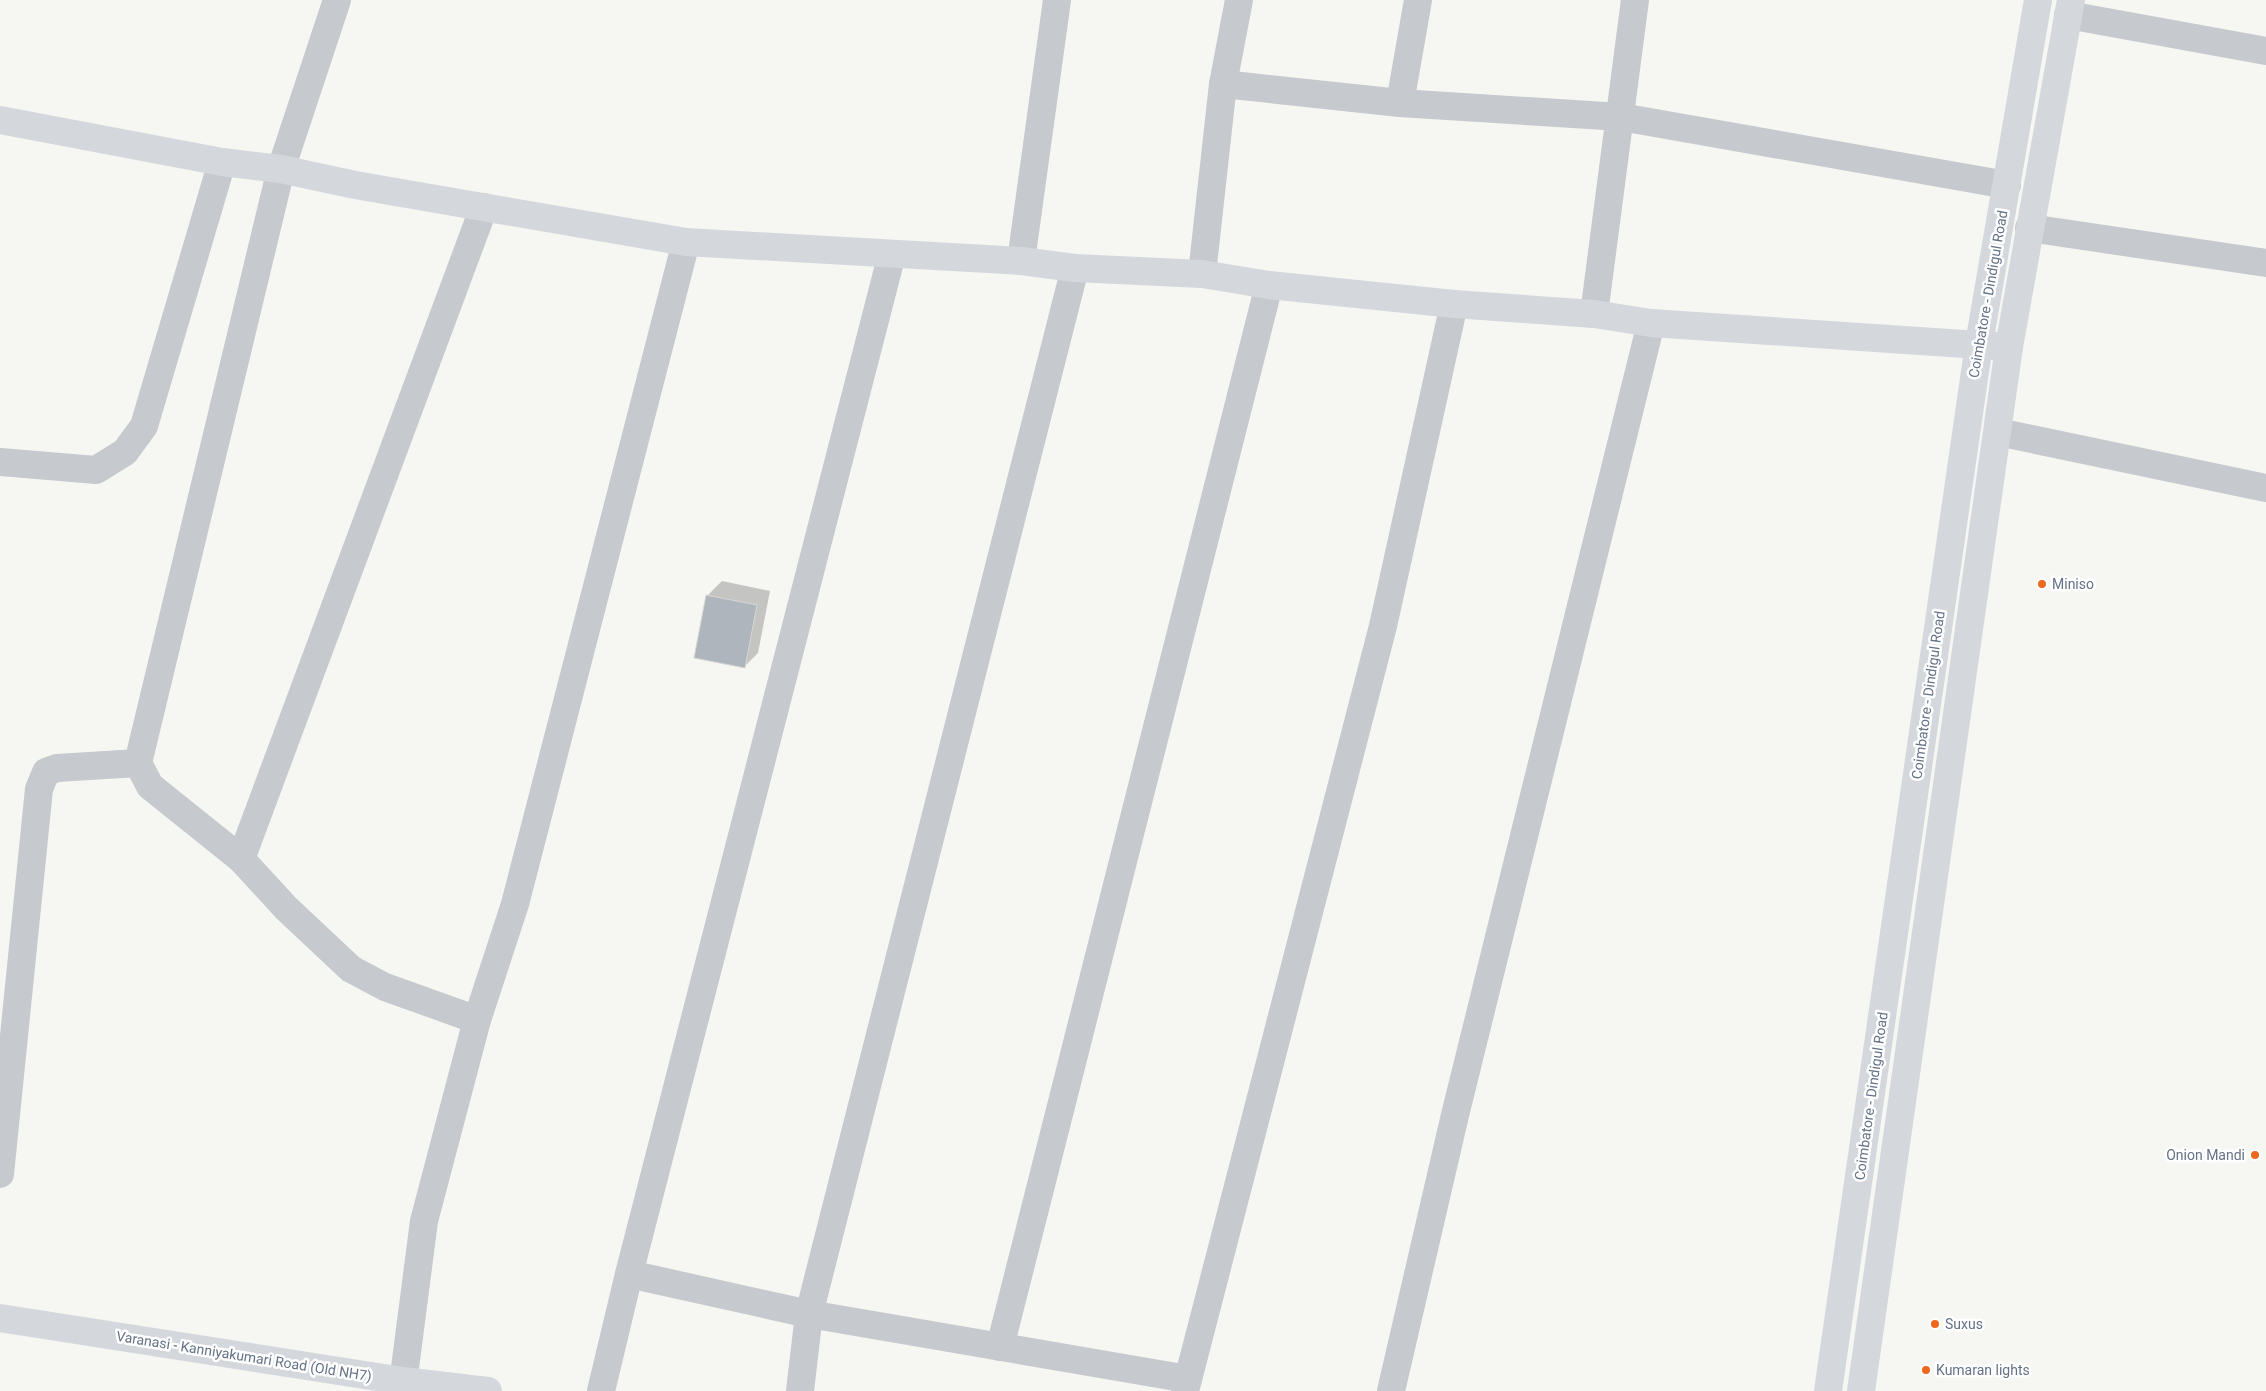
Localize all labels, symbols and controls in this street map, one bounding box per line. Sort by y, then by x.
street label: Coimbatore - Dindigul Road [1965,209,2011,379]
place label: Miniso [2052,576,2094,592]
marker: Miniso [2036,578,2048,590]
street label: Coimbatore - Dindigul Road [1908,610,1948,780]
street label: Coimbatore - Dindigul Road [1851,1011,1891,1181]
place label: Onion Mandi [2166,1147,2245,1163]
marker: Onion Mandi [2249,1149,2261,1161]
place label: Suxus [1945,1316,1983,1332]
marker: Suxus [1929,1318,1941,1330]
street label: Varanasi - Kanniyakumari Road (Old NH7) [115,1328,373,1385]
place label: Kumaran lights [1936,1362,2030,1378]
marker: Kumaran lights [1920,1364,1932,1376]

